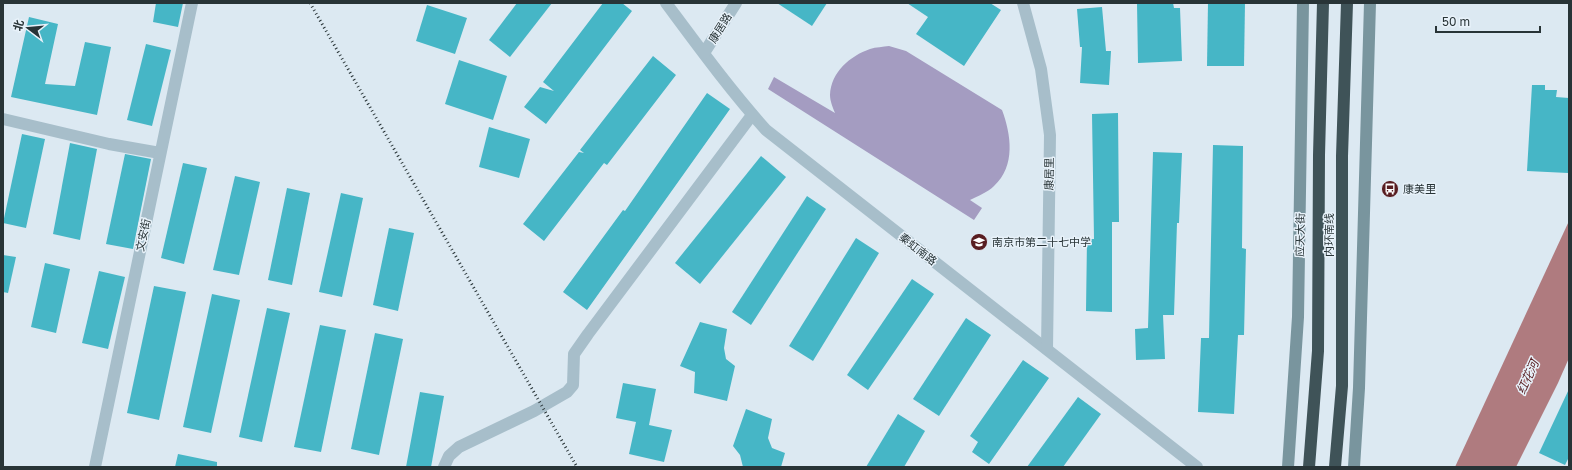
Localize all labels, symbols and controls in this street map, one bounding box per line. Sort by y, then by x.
north arrow [8,8,48,48]
scale bar [1436,8,1540,34]
street label: 康居路 [705,10,734,45]
text: 50 m [1442,14,1470,29]
text: 北 [10,18,26,32]
street label: 康居里 [1042,157,1055,191]
bus stop icon: 康美里 [1380,179,1400,199]
place label: 康美里 [1403,182,1436,195]
street label: 应天大街 [1293,213,1306,257]
street label: 内环南线 [1322,213,1335,257]
street label: 文安街 [133,217,152,252]
street label: 秦虹南路 [897,230,940,267]
school or university icon: 南京市第二十七中学 [969,232,989,252]
place label: 南京市第二十七中学 [992,235,1091,248]
water label: 红花河 [1513,355,1543,396]

